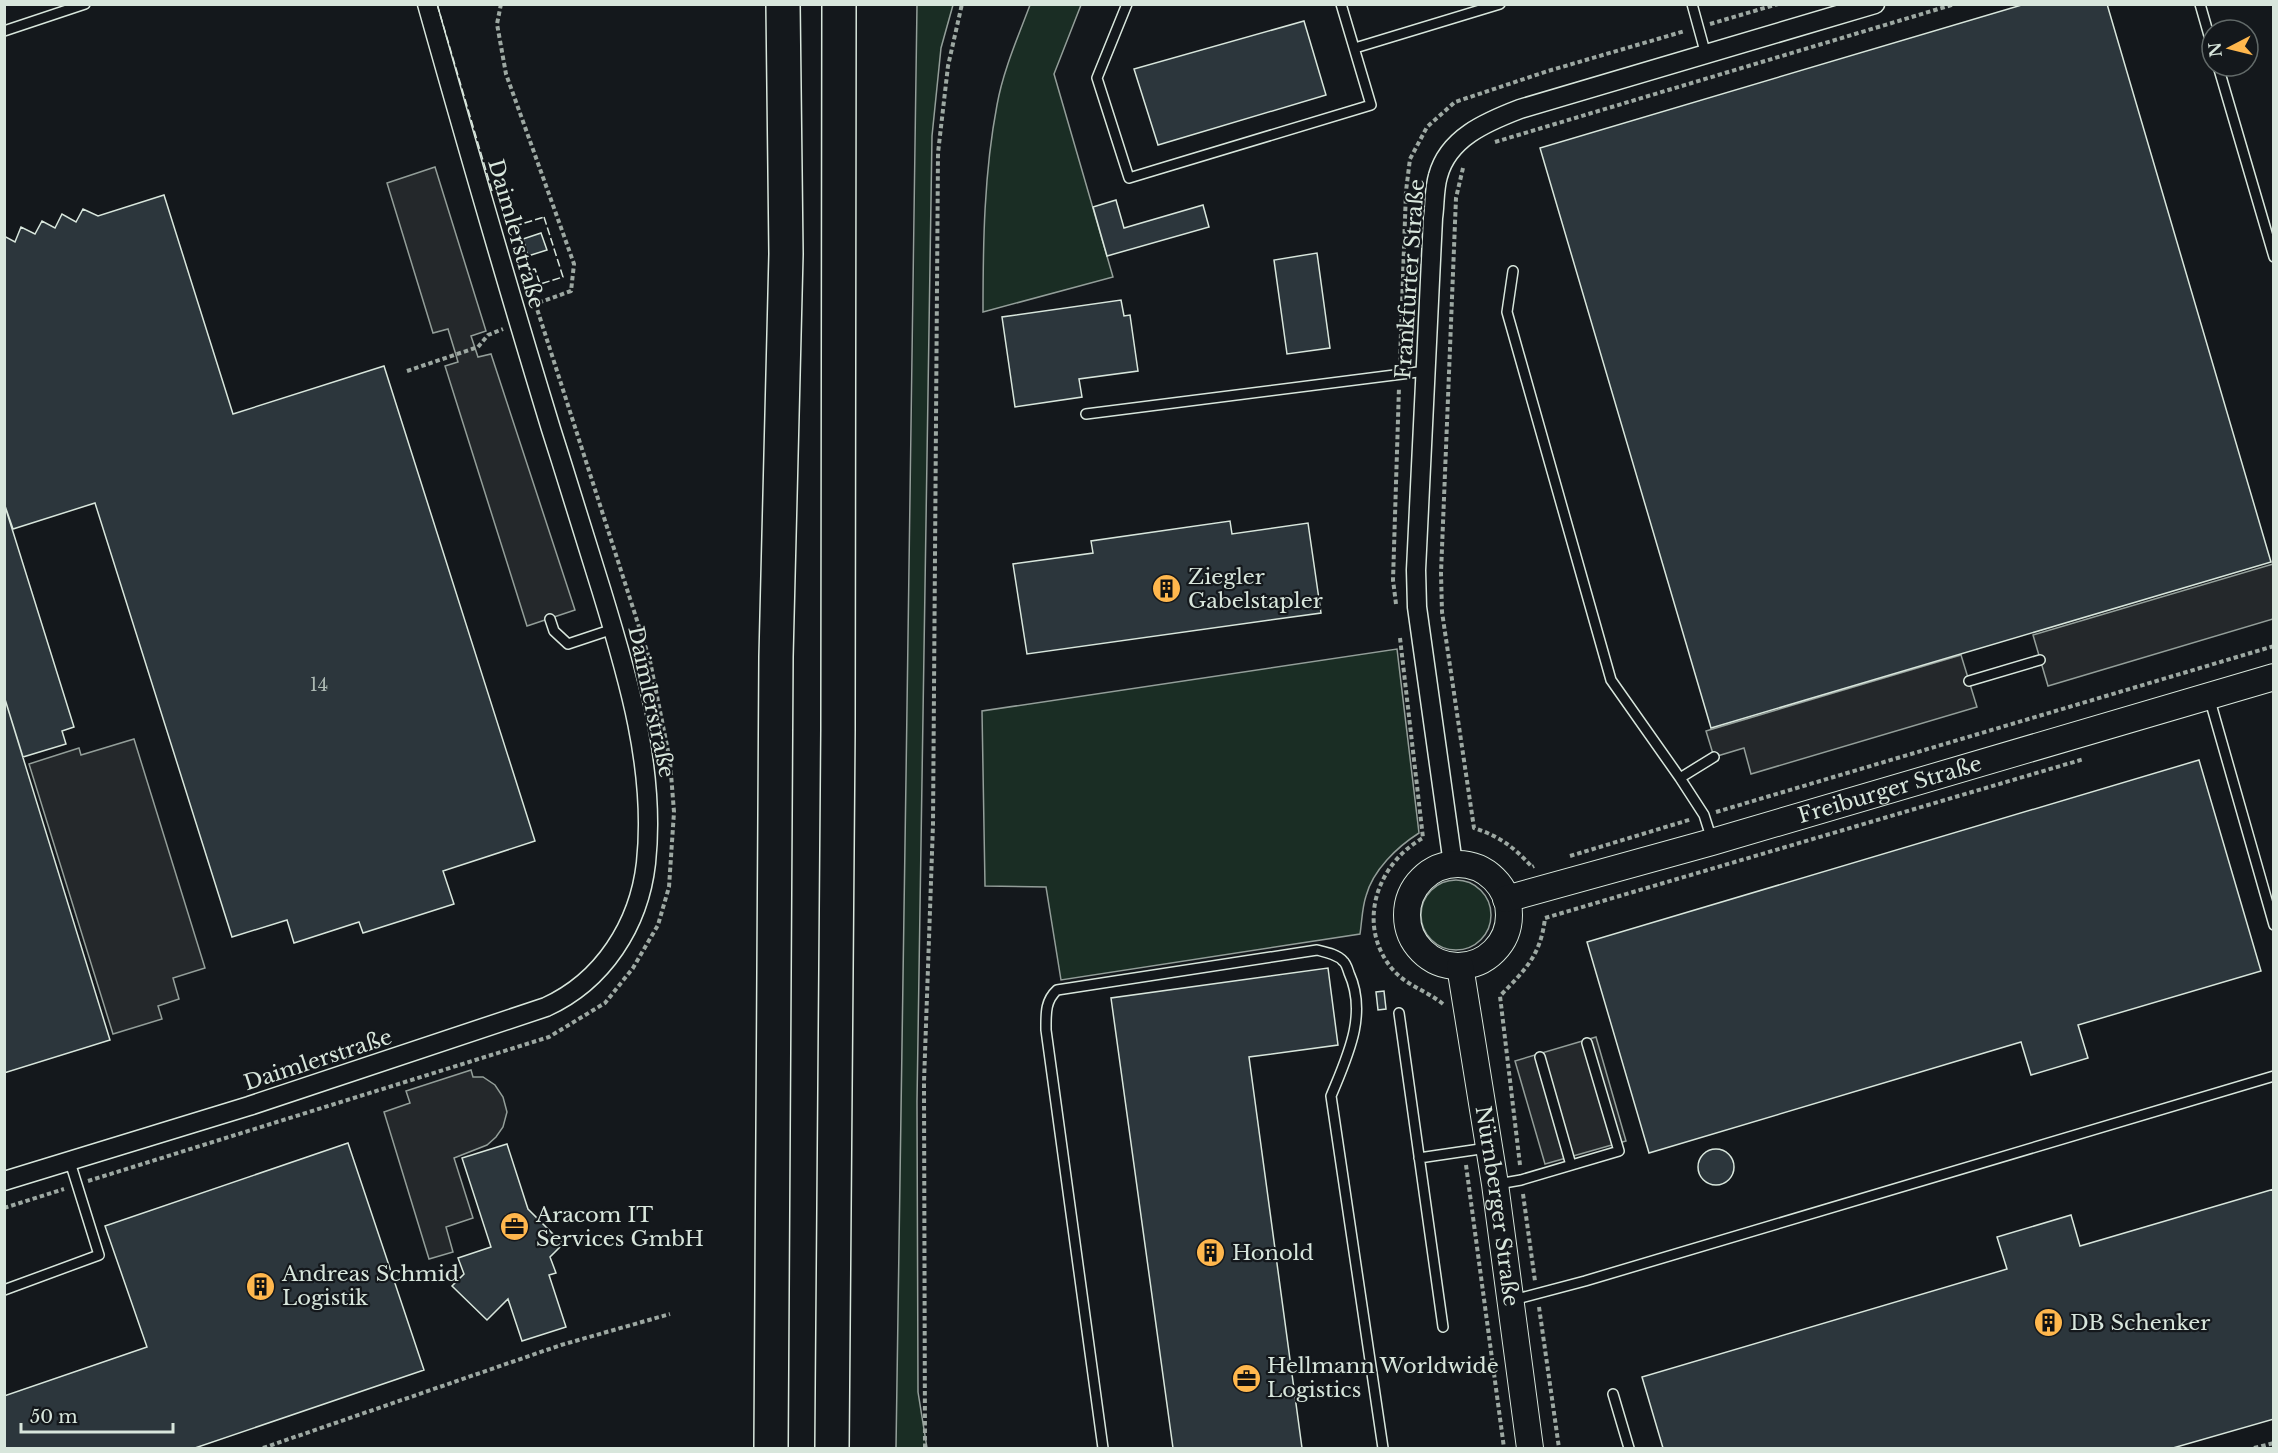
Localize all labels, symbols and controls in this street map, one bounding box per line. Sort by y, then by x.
north arrow [2200,18,2260,78]
text: N [2204,41,2226,59]
street label: Daimlerstraße [482,156,550,312]
street label: Frankfurter Straße [1390,178,1430,380]
place label: Ziegler Gabelstapler [1188,564,1323,614]
building icon: Ziegler Gabelstapler [1151,573,1183,605]
street label: Daimlerstraße [622,624,680,780]
house number: 14 [310,674,328,696]
street label: Freiburger Straße [1795,751,1985,829]
street label: Daimlerstraße [241,1024,395,1096]
street label: Nürnberger Straße [1470,1104,1524,1308]
place label: Aracom IT Services GmbH [535,1202,704,1252]
office icon: Aracom IT Services GmbH [499,1211,531,1243]
building icon: Honold [1195,1237,1227,1269]
place label: Honold [1232,1240,1314,1266]
place label: Andreas Schmid Logistik [281,1261,459,1311]
building icon: Andreas Schmid Logistik [245,1270,277,1302]
building icon: DB Schenker [2033,1307,2065,1339]
place label: DB Schenker [2070,1310,2210,1336]
place label: Hellmann Worldwide Logistics [1267,1353,1499,1403]
office icon: Hellmann Worldwide Logistics [1230,1362,1262,1394]
scale bar [21,1396,172,1434]
text: 50 m [30,1406,78,1428]

